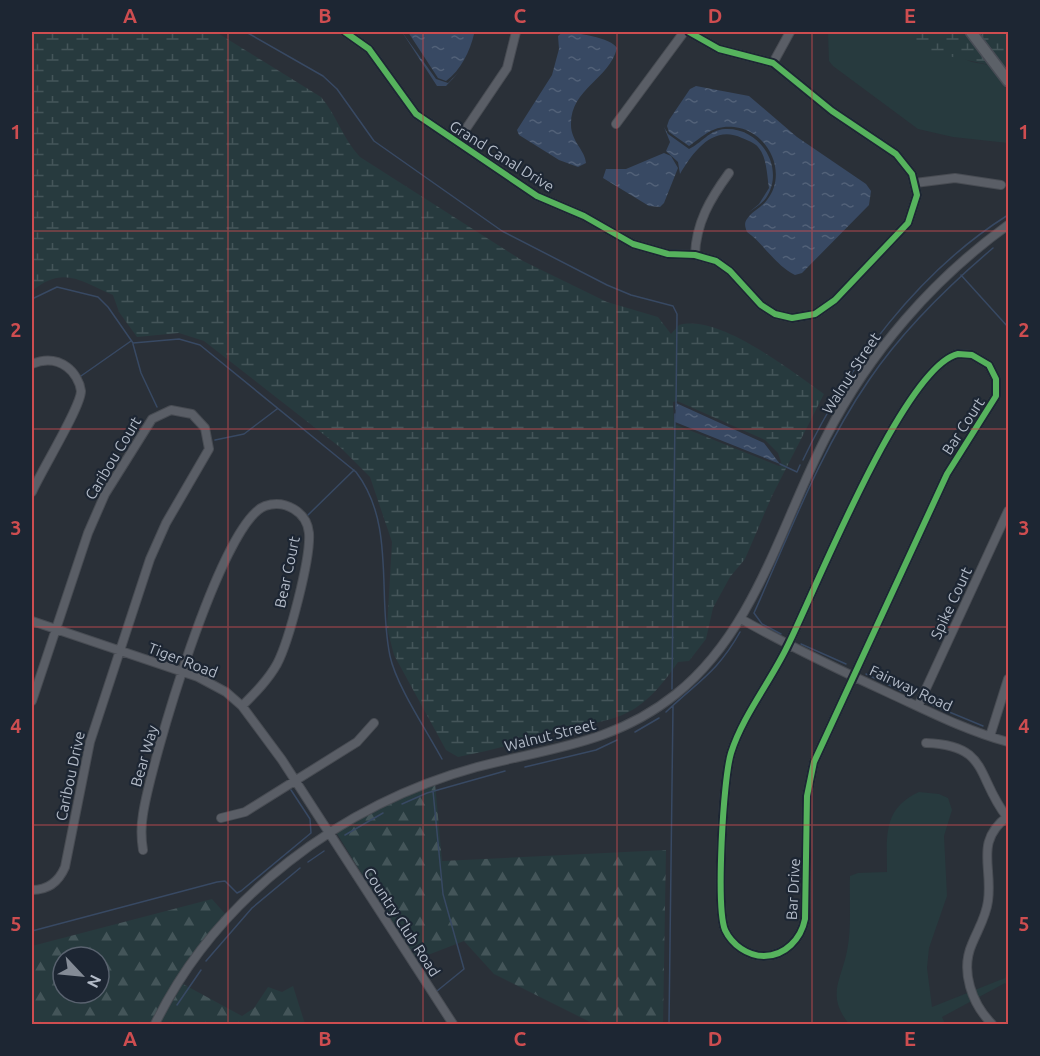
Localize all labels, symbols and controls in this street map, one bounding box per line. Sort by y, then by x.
text: A [123,4,137,27]
text: B [318,4,332,27]
text: C [514,4,527,27]
text: D [708,4,722,27]
text: E [904,4,916,27]
street label: Grand Canal Drive [447,117,557,195]
text: 1 [10,120,22,143]
text: 1 [1018,120,1030,143]
text: 2 [10,318,22,341]
text: 2 [1018,318,1030,341]
street label: Walnut Street [818,329,884,417]
street label: Bar Court [938,394,988,458]
street label: Caribou Court [82,413,145,503]
text: 3 [10,516,22,539]
text: 3 [1018,516,1030,539]
street label: Bear Court [271,535,303,609]
street label: Spike Court [927,564,975,642]
street label: Tiger Road [146,639,220,681]
street label: Fairway Road [867,661,955,715]
text: 4 [10,714,22,737]
text: 4 [1018,714,1030,737]
street label: Walnut Street [503,715,598,755]
street label: Bear Way [127,723,161,789]
street label: Caribou Drive [52,730,88,822]
street label: Bar Drive [783,858,803,920]
street label: Country Club Road [361,864,443,980]
text: 5 [10,912,22,935]
text: 5 [1018,912,1030,935]
north arrow [51,945,111,1005]
text: N [84,972,105,991]
text: A [123,1027,137,1050]
text: B [318,1027,332,1050]
text: C [514,1027,527,1050]
text: D [708,1027,722,1050]
text: E [904,1027,916,1050]

